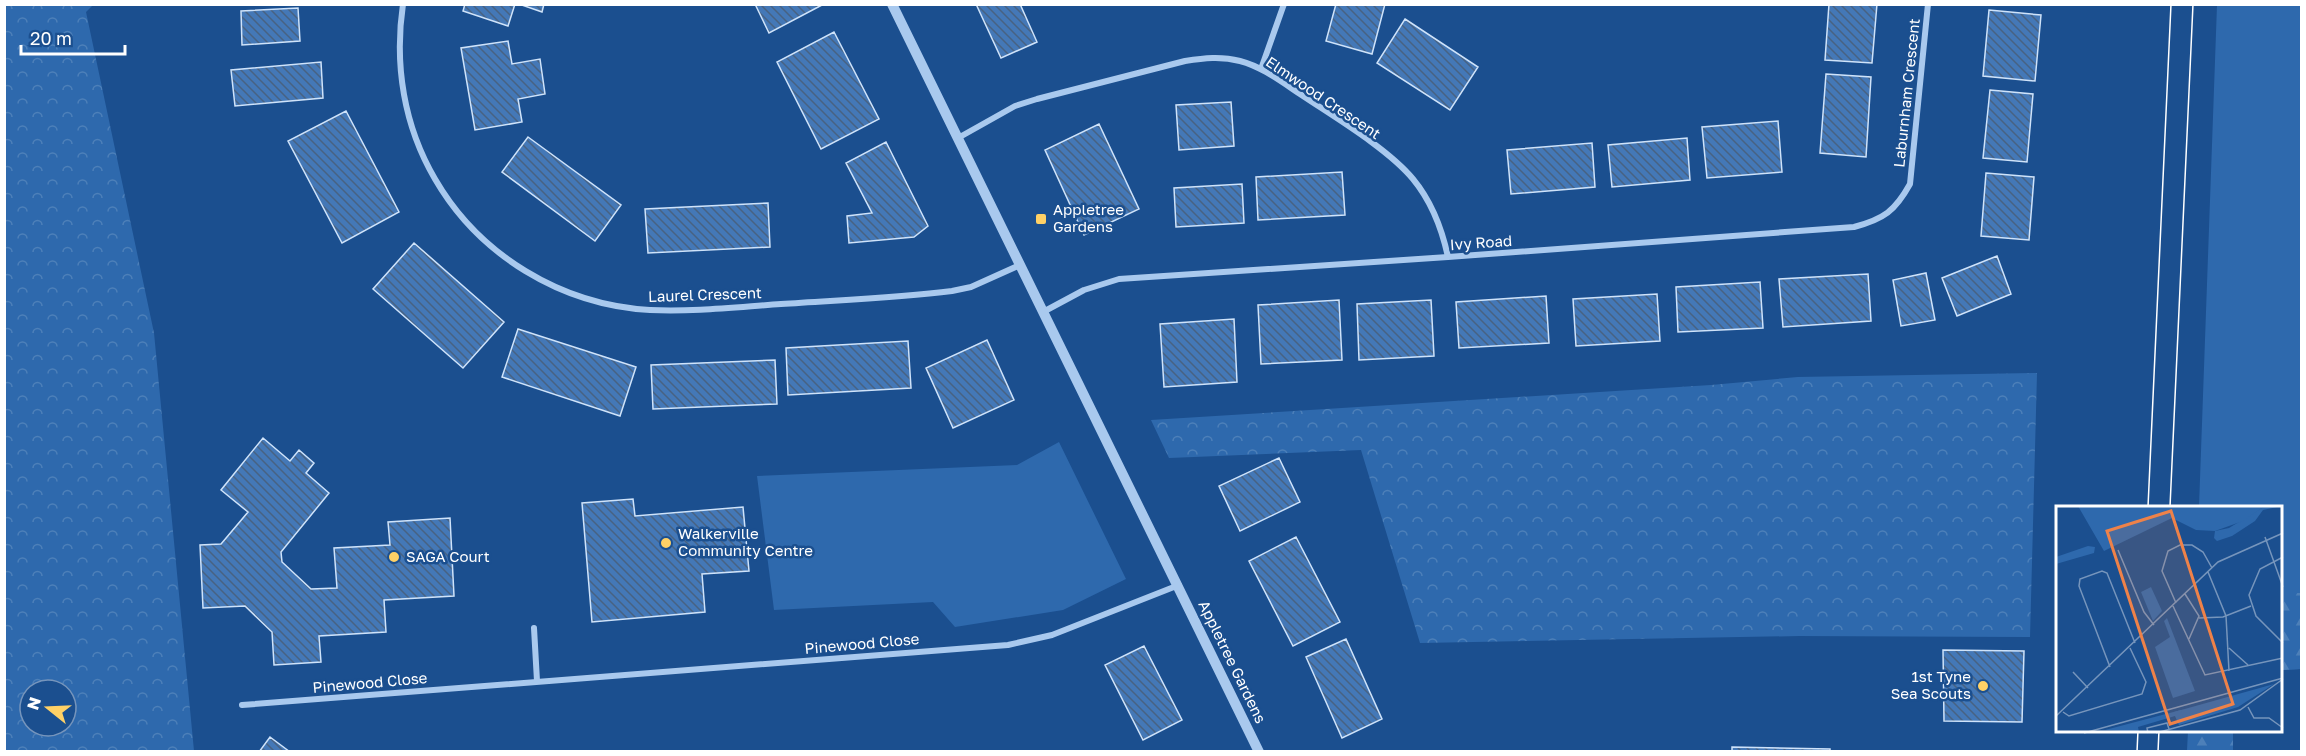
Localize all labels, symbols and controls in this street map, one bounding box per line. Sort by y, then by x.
street label: Laburnham Crescent [1889,17,1923,168]
scale bar [21,18,124,56]
text: 20 m [30,27,72,49]
street label: Elmwood Crescent [1263,52,1384,142]
place label: Appletree Gardens [1053,200,1124,235]
marker: Appletree Gardens [1034,212,1048,226]
street label: Ivy Road [1449,231,1513,253]
street label: Laurel Crescent [648,283,762,305]
inset map [2056,506,2282,732]
place label: Walkerville Community Centre [678,524,813,559]
marker: Walkerville Community Centre [659,536,673,550]
place label: SAGA Court [406,547,490,565]
marker: SAGA Court [387,550,401,564]
street label: Appletree Gardens [1195,597,1270,726]
street label: Pinewood Close [804,629,920,657]
place label: 1st Tyne Sea Scouts [1891,667,1971,702]
street label: Pinewood Close [312,668,428,696]
north arrow [18,678,78,738]
marker: 1st Tyne Sea Scouts [1976,679,1990,693]
text: N [22,694,45,712]

